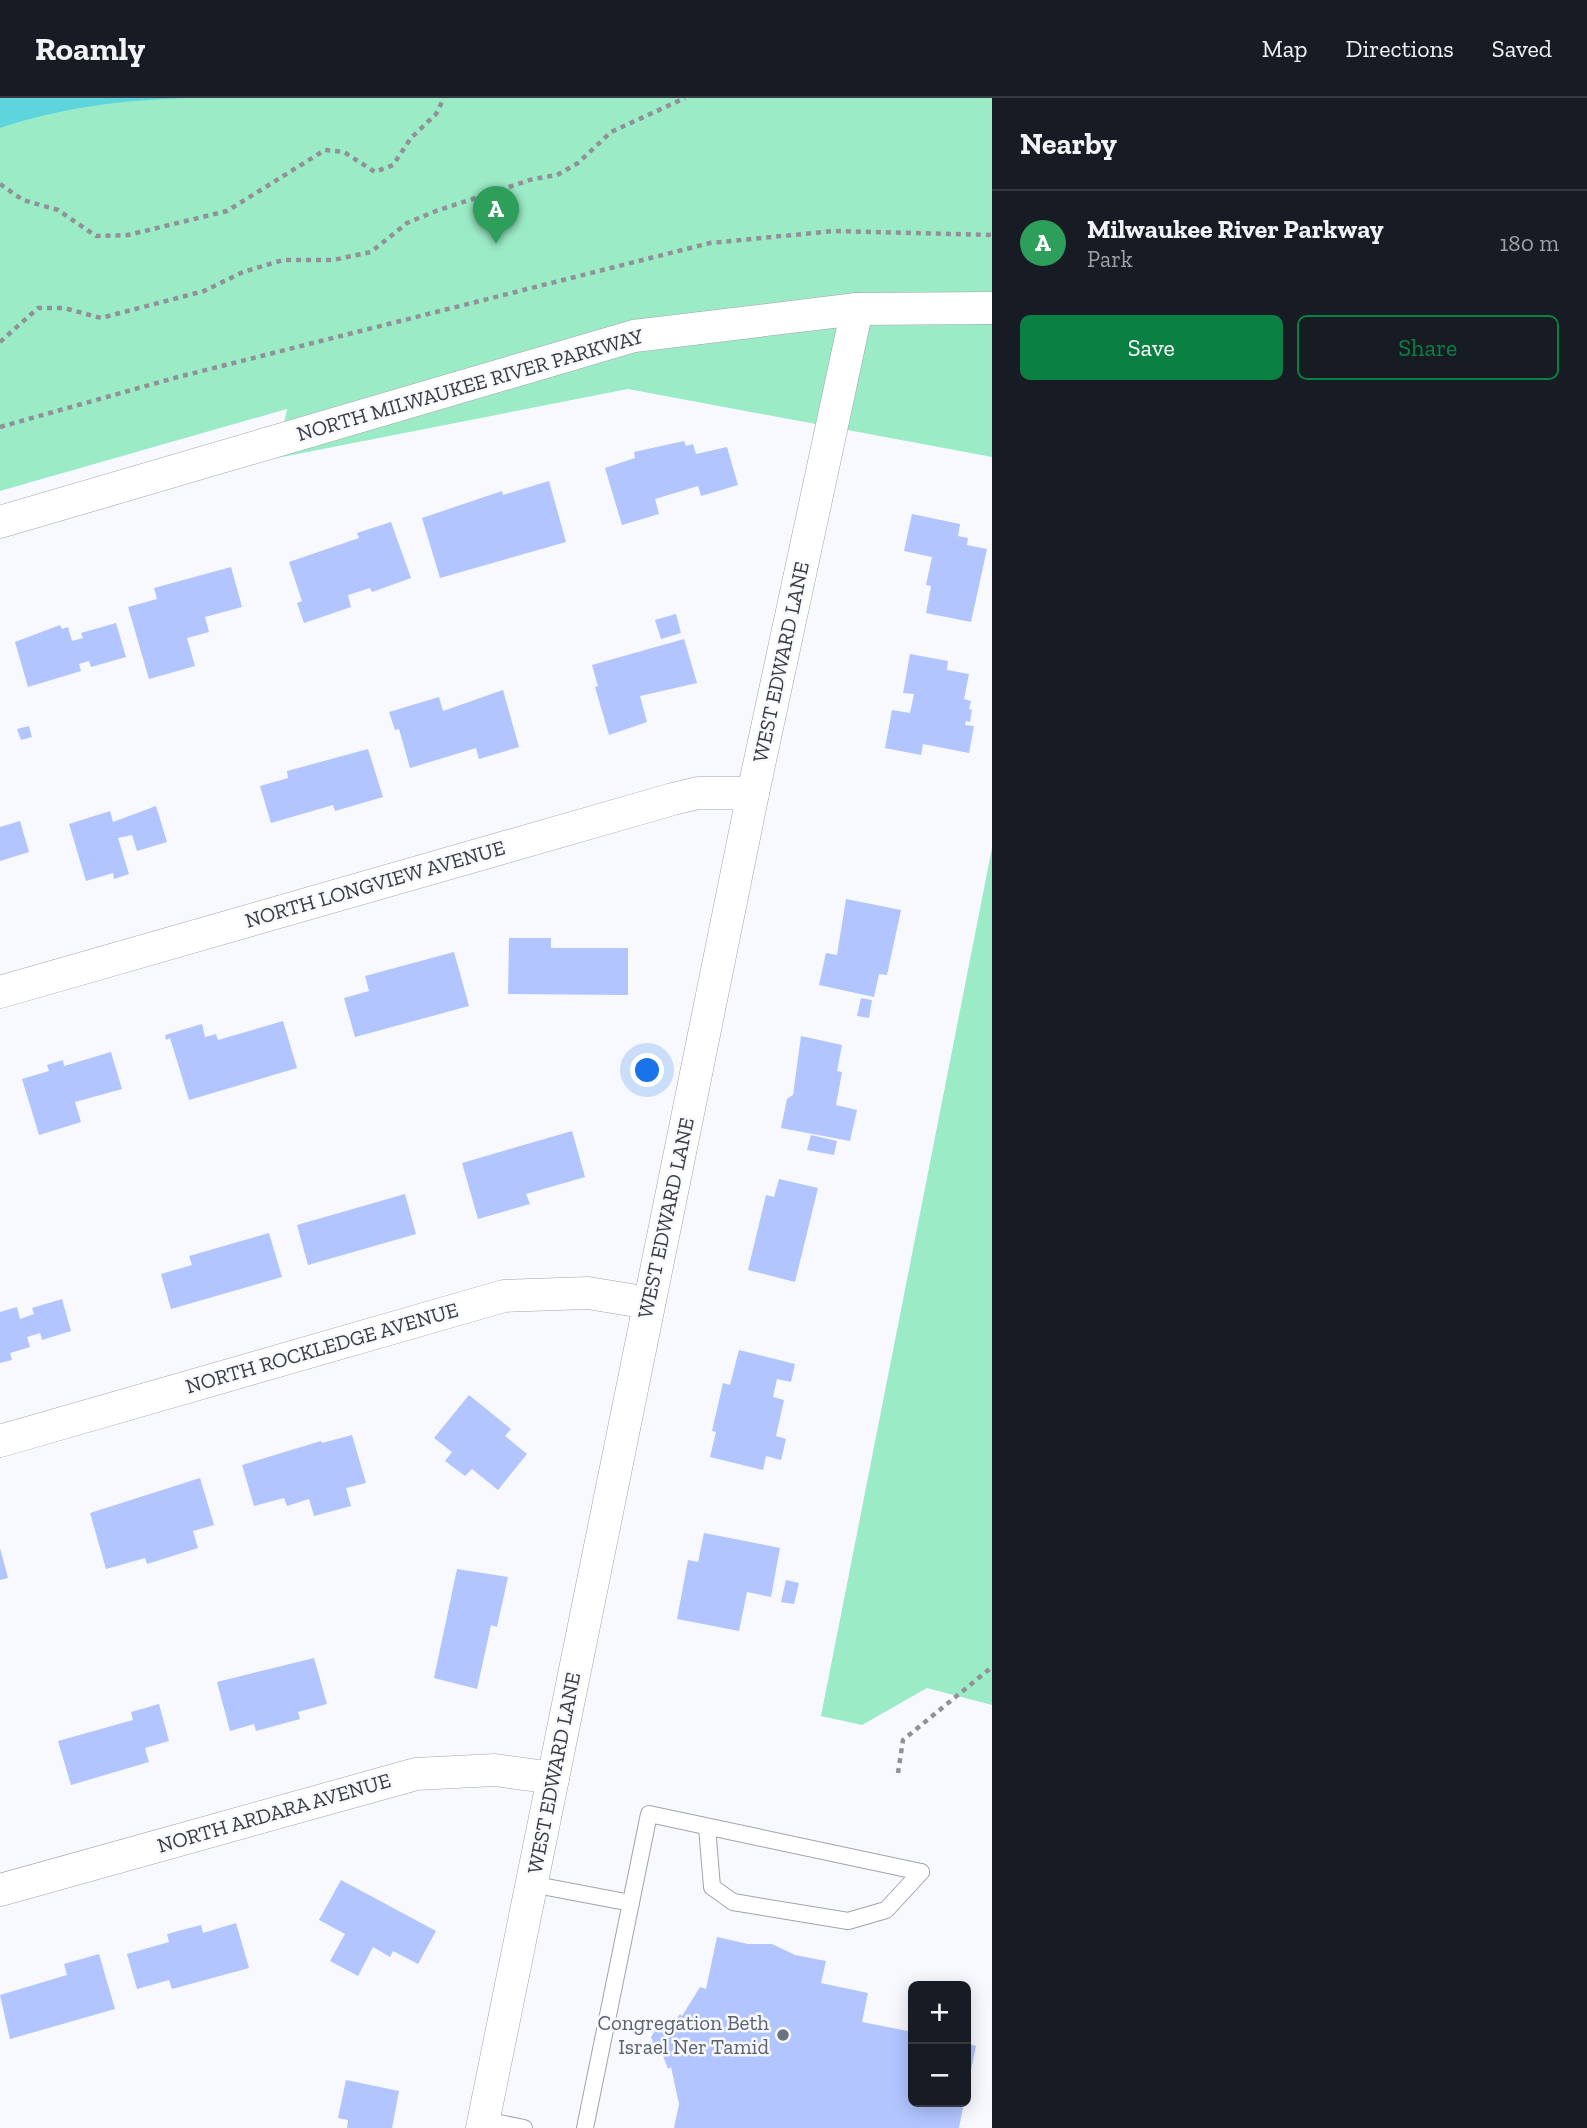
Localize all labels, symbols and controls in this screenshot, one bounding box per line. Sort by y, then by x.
text: Roamly [35,29,145,68]
text: Map [1262,34,1308,63]
text: Directions [1346,34,1454,63]
text: Saved [1492,34,1552,63]
text: Nearby [1020,126,1117,162]
pin: A [473,186,519,244]
text: Milwaukee River Parkway [1087,213,1384,245]
text: A [1035,229,1051,257]
text: 180 m [1499,229,1559,257]
text: Park [1087,245,1133,273]
button: Save [1020,315,1283,380]
button: Share [1297,315,1559,380]
street label: NORTH MILWAUKEE RIVER PARKWAY [294,323,646,446]
street label: WEST EDWARD LANE [747,559,814,765]
street label: NORTH LONGVIEW AVENUE [242,834,508,933]
your location [630,1053,664,1087]
street label: WEST EDWARD LANE [632,1115,699,1321]
street label: NORTH ROCKLEDGE AVENUE [183,1297,461,1398]
street label: WEST EDWARD LANE [522,1670,585,1876]
street label: NORTH ARDARA AVENUE [154,1767,393,1858]
map controls [908,1981,971,2107]
button: + [908,1981,971,2044]
place label: Congregation Beth Israel Ner Tamid [597,2010,769,2059]
marker: Congregation Beth Israel Ner Tamid [775,2027,791,2043]
button: − [908,2044,971,2107]

